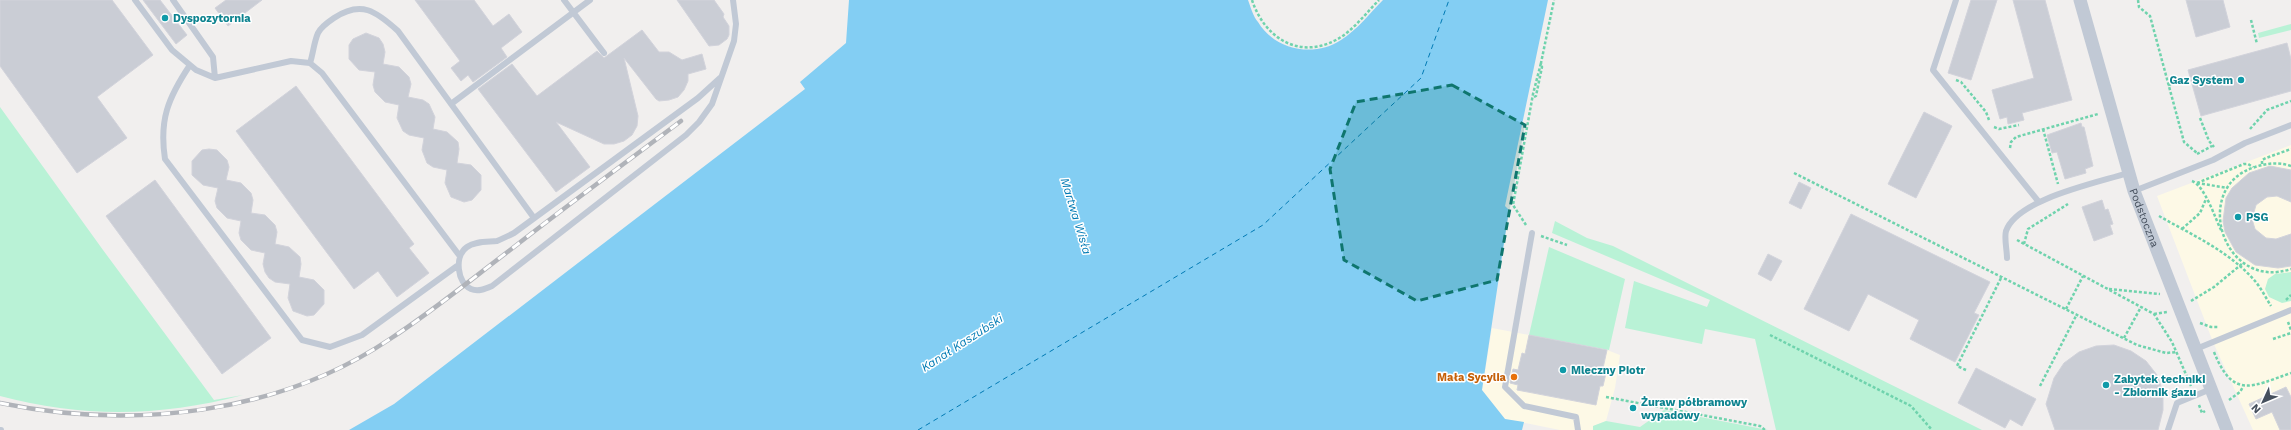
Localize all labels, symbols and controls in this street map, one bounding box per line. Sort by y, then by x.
place label: Dyspozytornia [173,12,251,25]
marker: Dyspozytornia [160,13,170,23]
place label: Gaz System [2169,74,2233,87]
marker: Gaz System [2236,75,2246,85]
water label: Martwa Wisła [1058,176,1094,257]
street label: Podstoczna [2127,186,2162,249]
place label: PSG [2246,211,2268,224]
marker: PSG [2233,212,2243,222]
water label: Kanał Kaszubski [919,311,1006,375]
place label: Mleczny Piotr [1571,364,1645,377]
marker: Mleczny Piotr [1558,365,1568,375]
place label: Mała Sycylia [1437,371,1507,384]
marker: Mała Sycylia [1509,372,1519,382]
place label: Zabytek techniki - Zbiornik gazu [2114,373,2205,399]
marker: Zabytek techniki - Zbiornik gazu [2101,380,2111,390]
north arrow [2243,382,2283,422]
place label: Żuraw półbramowy wypadowy [1641,396,1748,422]
text: N [2249,401,2264,416]
marker: Żuraw półbramowy wypadowy [1628,403,1638,413]

